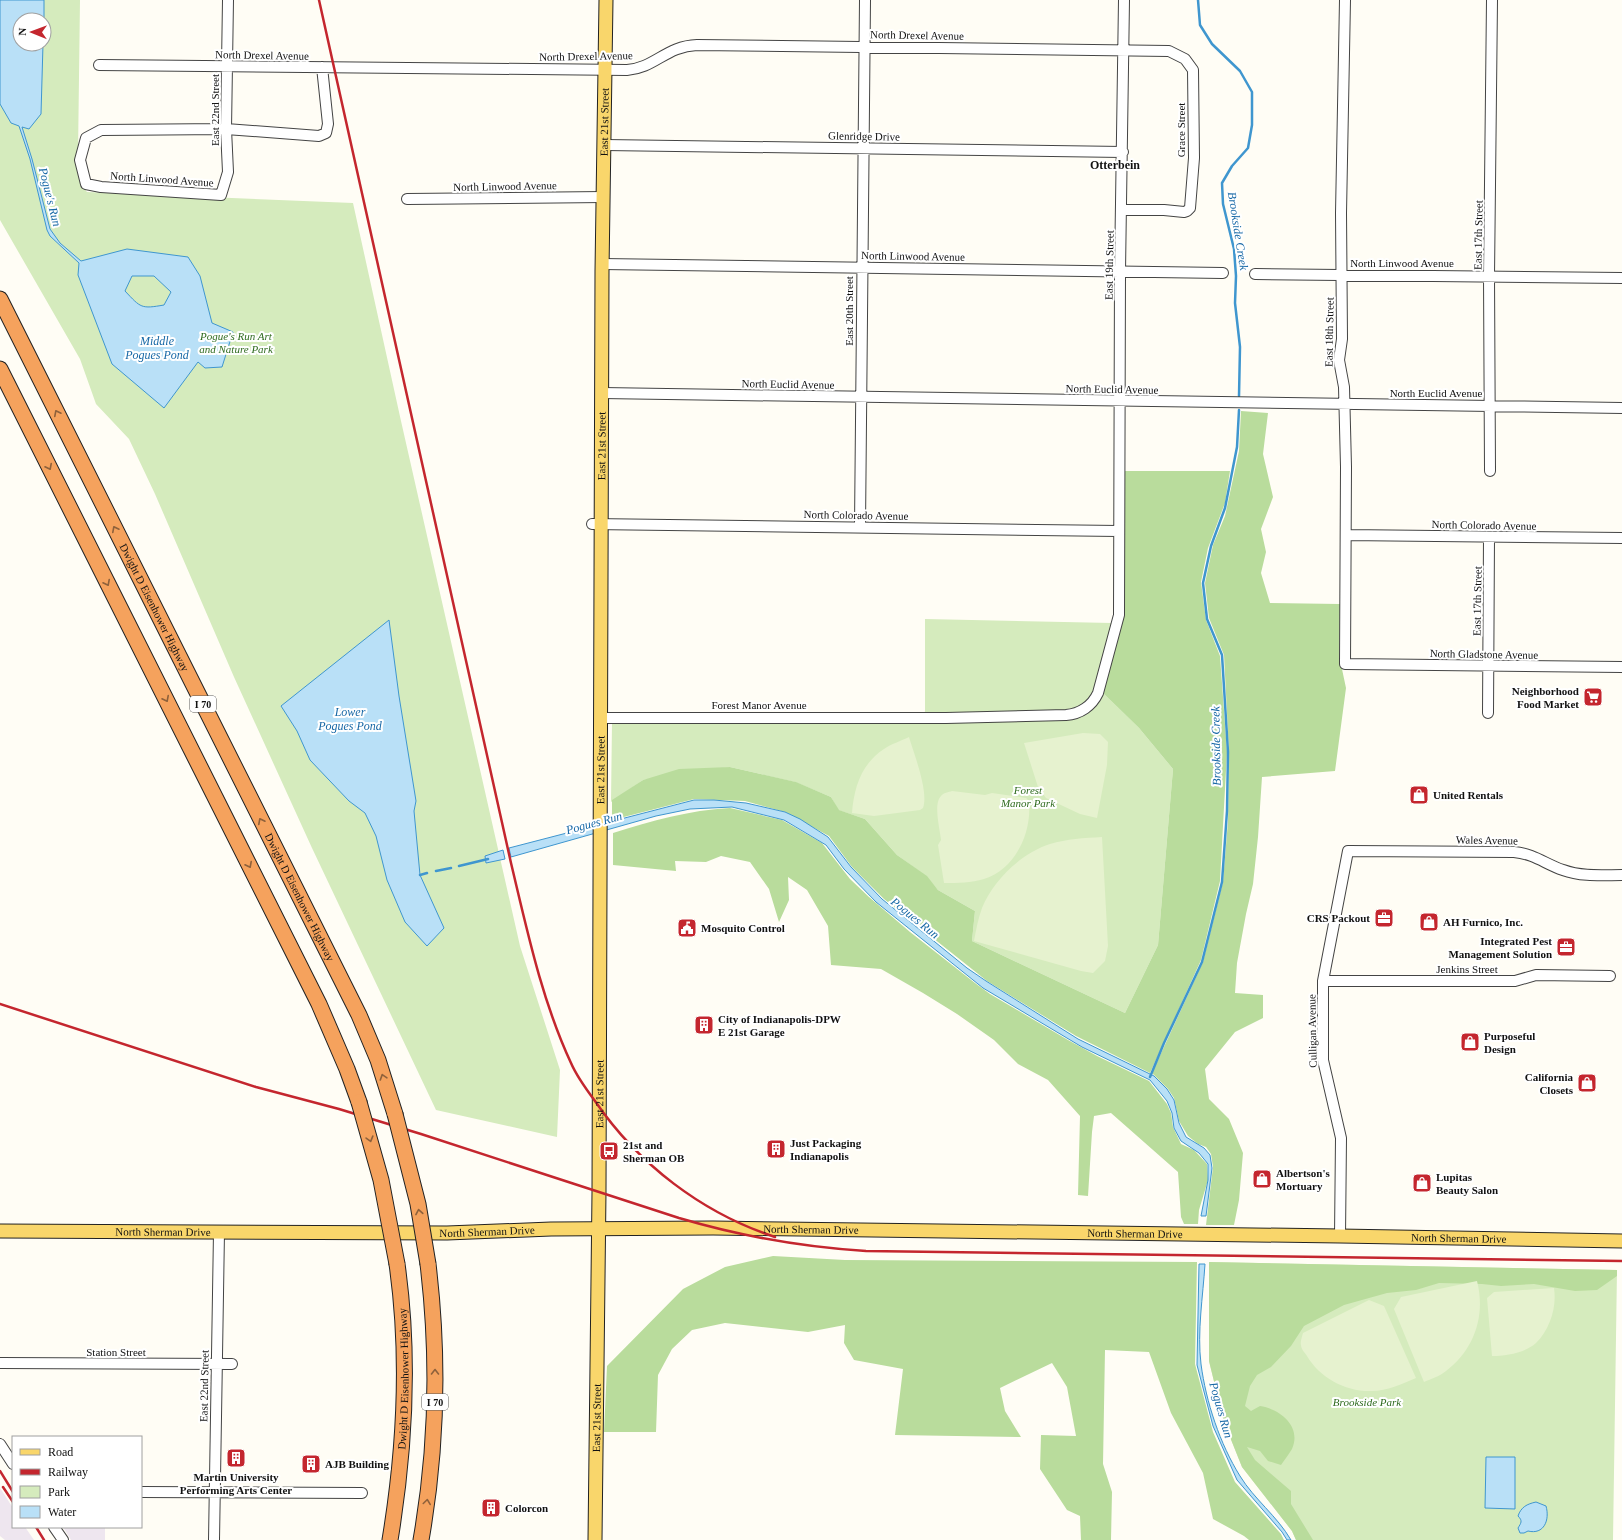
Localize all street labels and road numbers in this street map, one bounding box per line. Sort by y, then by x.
street label: North Drexel Avenue [870,28,964,42]
street label: North Drexel Avenue [215,48,309,62]
street label: North Drexel Avenue [539,49,633,63]
street label: East 22nd Street [209,74,221,146]
street label: East 21st Street [598,88,611,156]
street label: Grace Street [1175,103,1187,157]
street label: Glenridge Drive [828,129,900,143]
street label: North Linwood Avenue [110,169,214,189]
street label: North Linwood Avenue [453,179,557,193]
street label: East 17th Street [1471,200,1485,270]
street label: East 19th Street [1102,230,1116,300]
street label: North Linwood Avenue [861,249,965,263]
street label: North Linwood Avenue [1350,257,1454,269]
street label: East 20th Street [843,276,855,346]
street label: East 18th Street [1322,297,1336,367]
street label: North Euclid Avenue [742,377,835,391]
street label: North Euclid Avenue [1066,382,1159,396]
street label: North Euclid Avenue [1390,387,1482,399]
street label: East 21st Street [595,412,608,480]
street label: North Colorado Avenue [803,508,909,522]
street label: North Colorado Avenue [1431,518,1537,532]
street label: Dwight D Eisenhower Highway [118,541,192,674]
street label: East 17th Street [1470,566,1484,636]
street label: North Gladstone Avenue [1430,647,1538,661]
road number: I 70 [190,696,216,712]
street label: Forest Manor Avenue [711,699,807,711]
street label: East 21st Street [594,736,606,804]
street label: Dwight D Eisenhower Highway [263,831,337,963]
street label: Wales Avenue [1456,833,1518,847]
street label: Jenkins Street [1436,963,1498,975]
street label: Culligan Avenue [1305,994,1319,1068]
street label: East 21st Street [593,1060,605,1128]
street label: North Sherman Drive [763,1223,859,1236]
street label: North Sherman Drive [439,1224,535,1239]
street label: North Sherman Drive [115,1226,211,1238]
street label: North Sherman Drive [1087,1227,1183,1240]
street label: North Sherman Drive [1411,1231,1507,1245]
street label: Dwight D Eisenhower Highway [395,1307,410,1450]
street label: Station Street [86,1346,146,1358]
street label: East 22nd Street [197,1350,211,1422]
street label: East 21st Street [590,1384,603,1452]
road number: I 70 [422,1394,448,1410]

